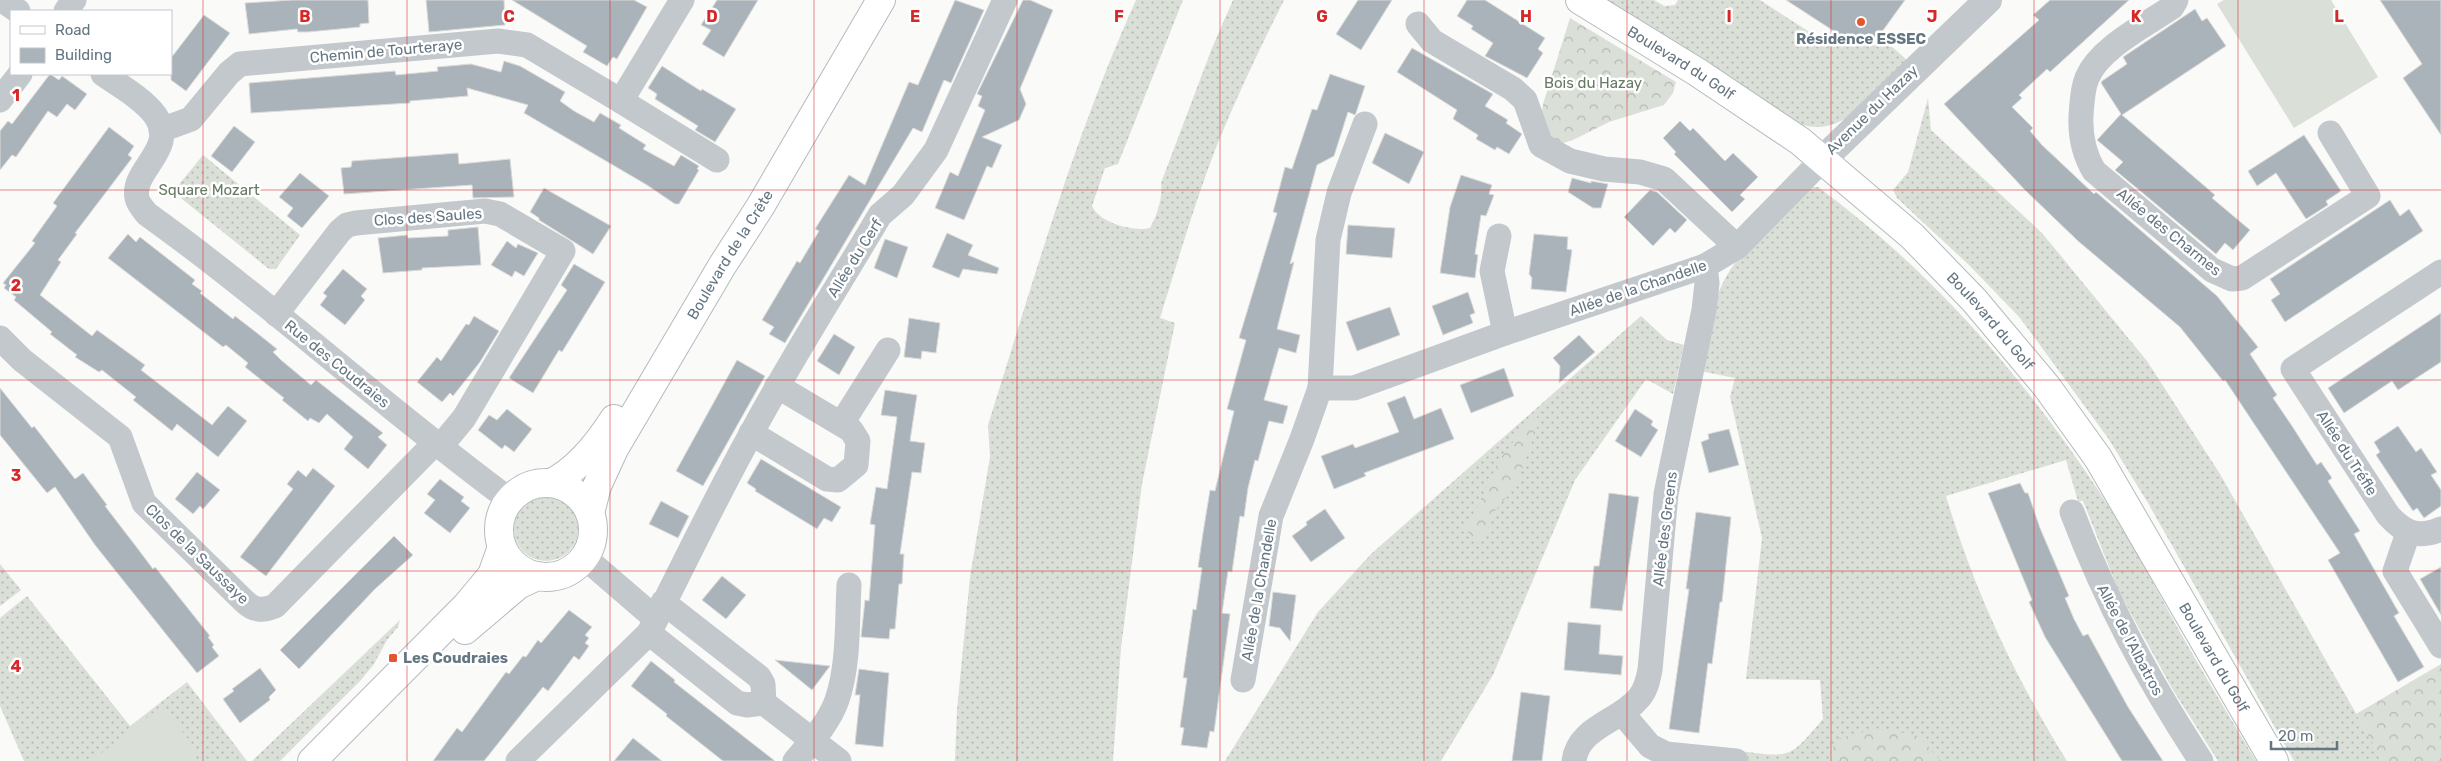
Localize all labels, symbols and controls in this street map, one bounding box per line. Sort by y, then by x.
text: B [299,7,311,26]
text: C [503,7,515,26]
text: D [706,7,718,26]
text: E [910,7,920,26]
text: F [1114,7,1124,26]
text: G [1316,7,1328,26]
text: H [1520,7,1532,26]
text: I [1726,7,1732,26]
text: J [1927,7,1937,26]
text: K [2131,7,2142,26]
text: L [2334,7,2344,26]
legend [10,10,172,75]
marker: Résidence ESSEC [1855,16,1867,28]
text: Road [55,21,91,39]
street label: Boulevard du Golf [1624,22,1738,104]
place label: Résidence ESSEC [1796,30,1927,48]
street label: Chemin de Tourteraye [309,35,463,67]
text: Building [55,46,112,64]
street label: Avenue du Hazay [1822,62,1922,158]
park label: Bois du Hazay [1544,74,1642,92]
text: 1 [12,86,20,105]
park label: Square Mozart [158,181,260,199]
street label: Allée des Charmes [2113,184,2225,280]
street label: Boulevard de la Crête [683,187,777,323]
street label: Clos des Saules [373,204,483,230]
street label: Allée du Cerf [824,215,886,301]
street label: Allée de la Chandelle [1567,256,1709,320]
street label: Boulevard du Golf [1943,268,2038,374]
text: 2 [11,276,21,295]
street label: Rue des Coudraies [281,316,393,412]
street label: Allée du Tréfle [2313,407,2381,499]
text: 3 [11,466,21,485]
street label: Allée des Greens [1649,470,1681,588]
street label: Clos de la Saussaye [142,500,252,608]
street label: Allée de la Chandelle [1238,518,1280,662]
street label: Allée de l'Albatros [2093,581,2167,699]
street label: Boulevard du Golf [2175,599,2253,716]
place label: Les Coudraies [403,649,508,667]
marker: Les Coudraies [387,652,399,664]
text: 4 [11,657,22,676]
scale bar [2271,718,2337,750]
text: 20 m [2278,727,2313,745]

